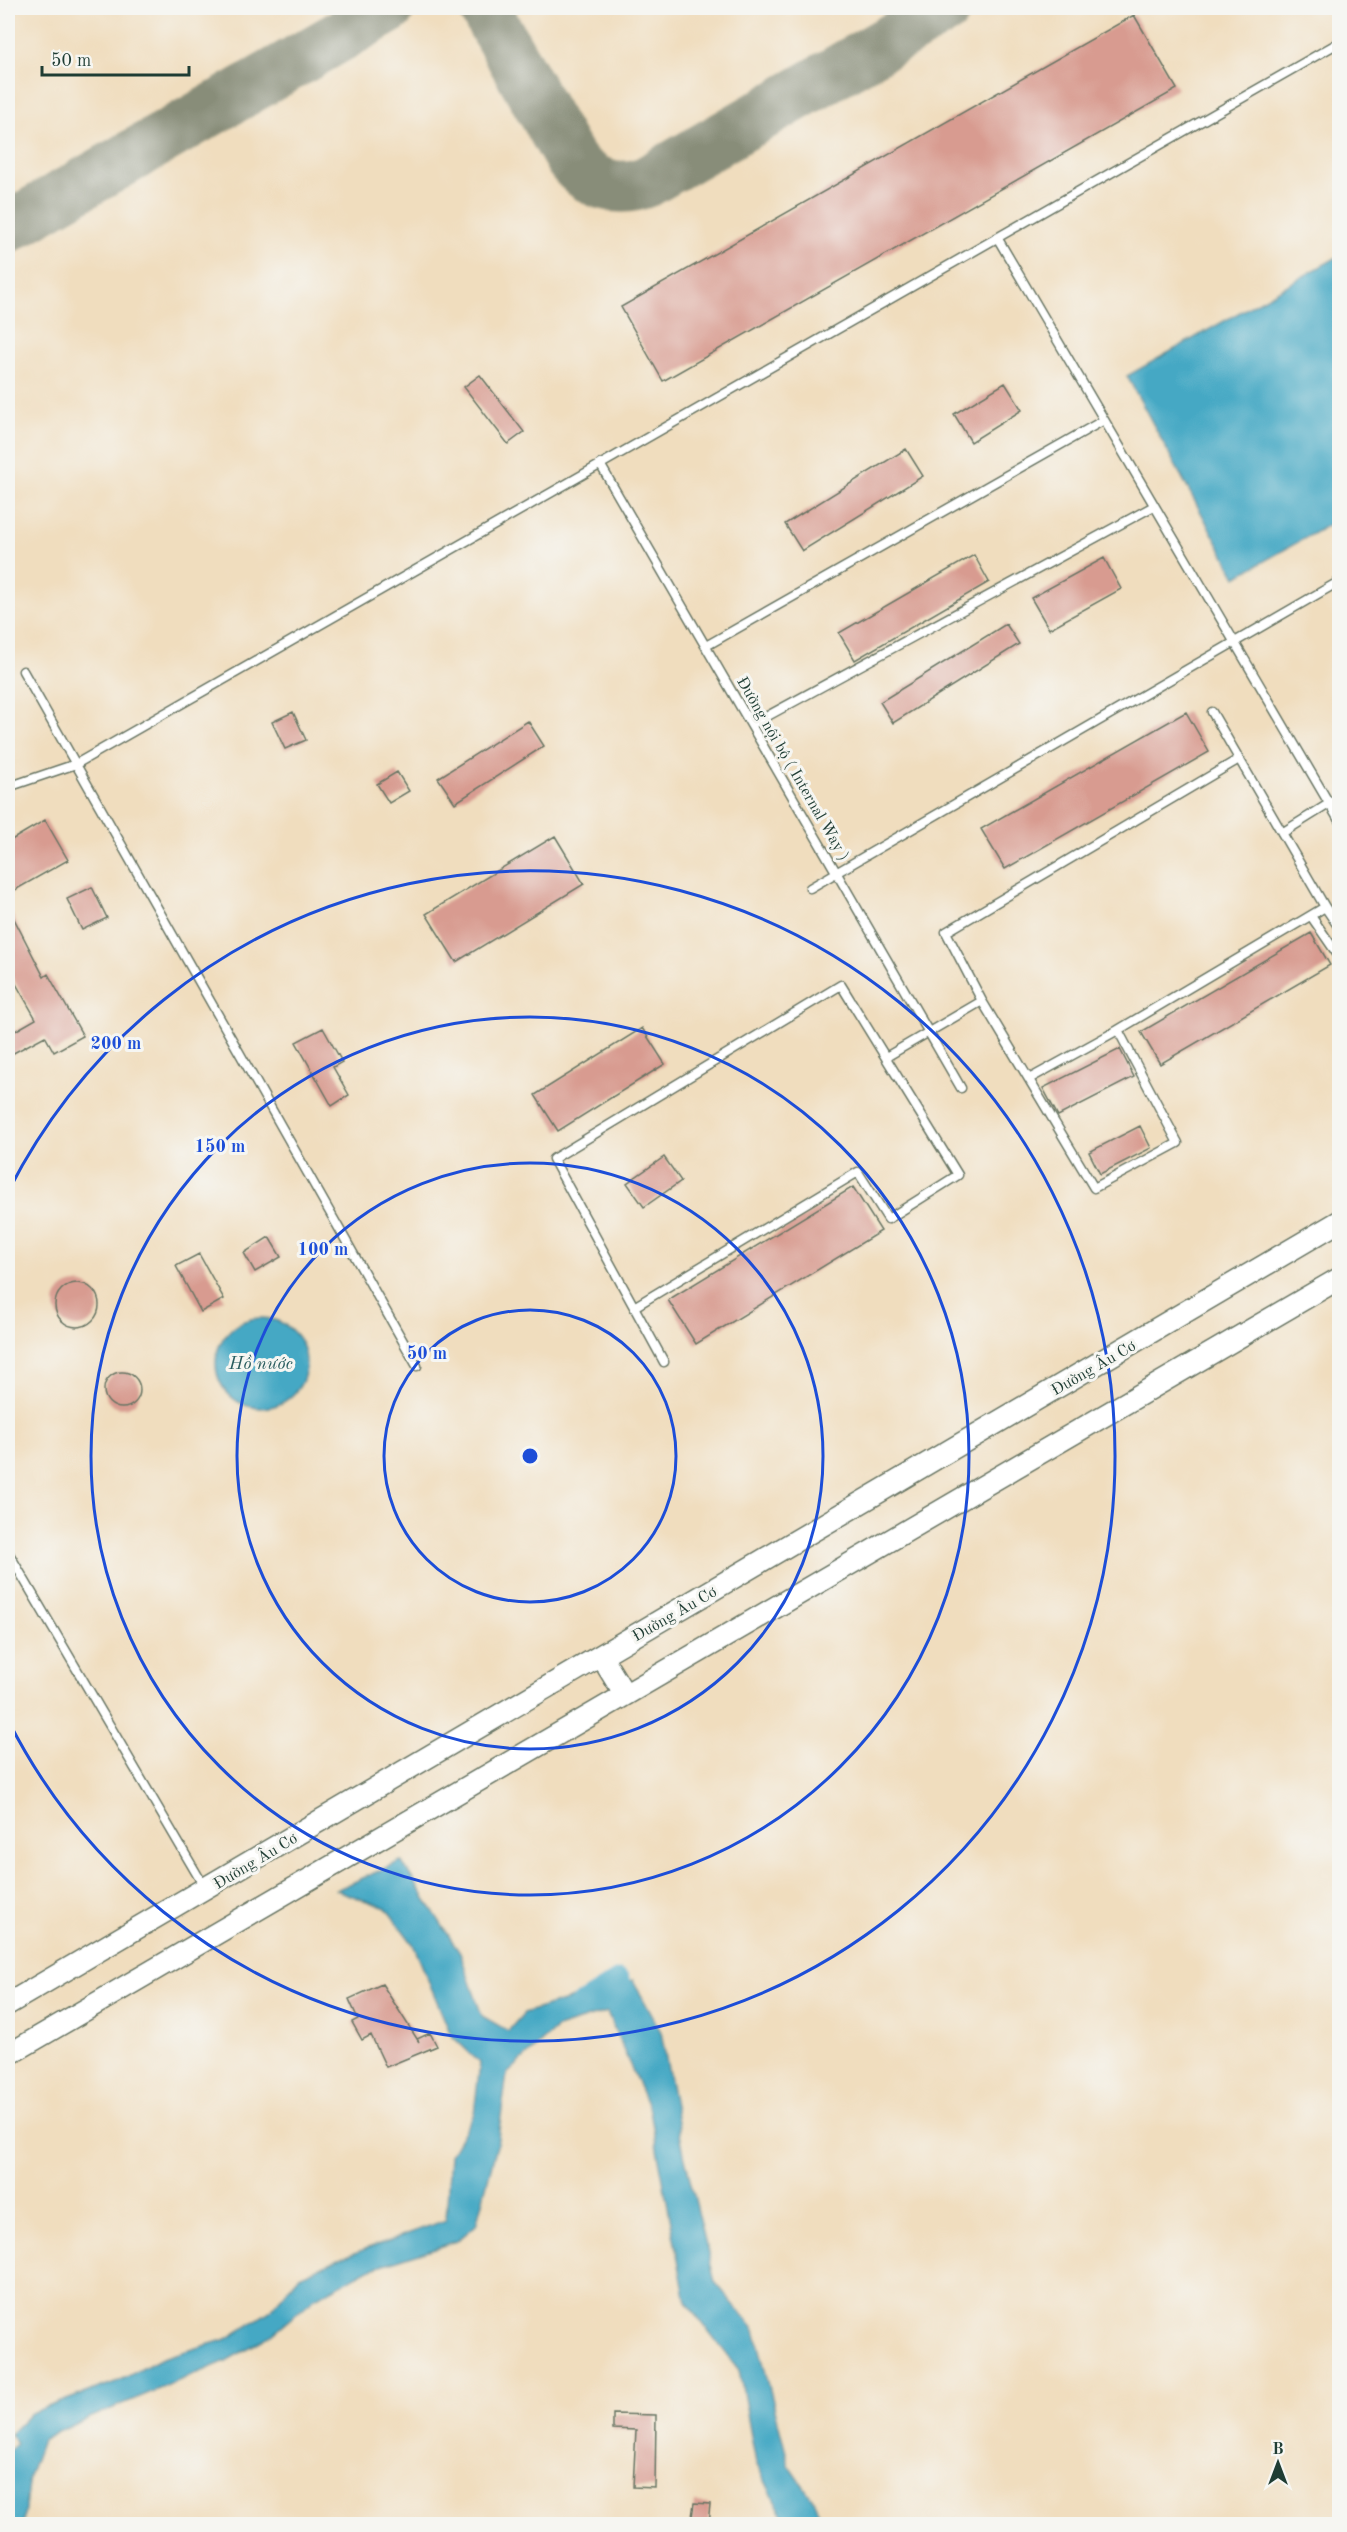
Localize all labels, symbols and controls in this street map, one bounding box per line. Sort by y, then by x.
scale bar [42,39,189,77]
text: 50 m [51,52,91,70]
street label: Đường nội bộ ( Internal Way ) [733,674,852,864]
text: 200 m [91,1035,141,1053]
text: 150 m [195,1138,245,1156]
text: 100 m [298,1241,348,1259]
street label: Đường Âu Cơ [1047,1335,1139,1399]
text: 50 m [407,1345,447,1363]
water label: Hồ nước [228,1354,293,1373]
centre of rings [520,1446,540,1466]
street label: Đường Âu Cơ [628,1581,720,1645]
street label: Đường Âu Cơ [209,1827,301,1893]
north arrow [1248,2433,1308,2493]
text: B [1272,2442,1284,2458]

